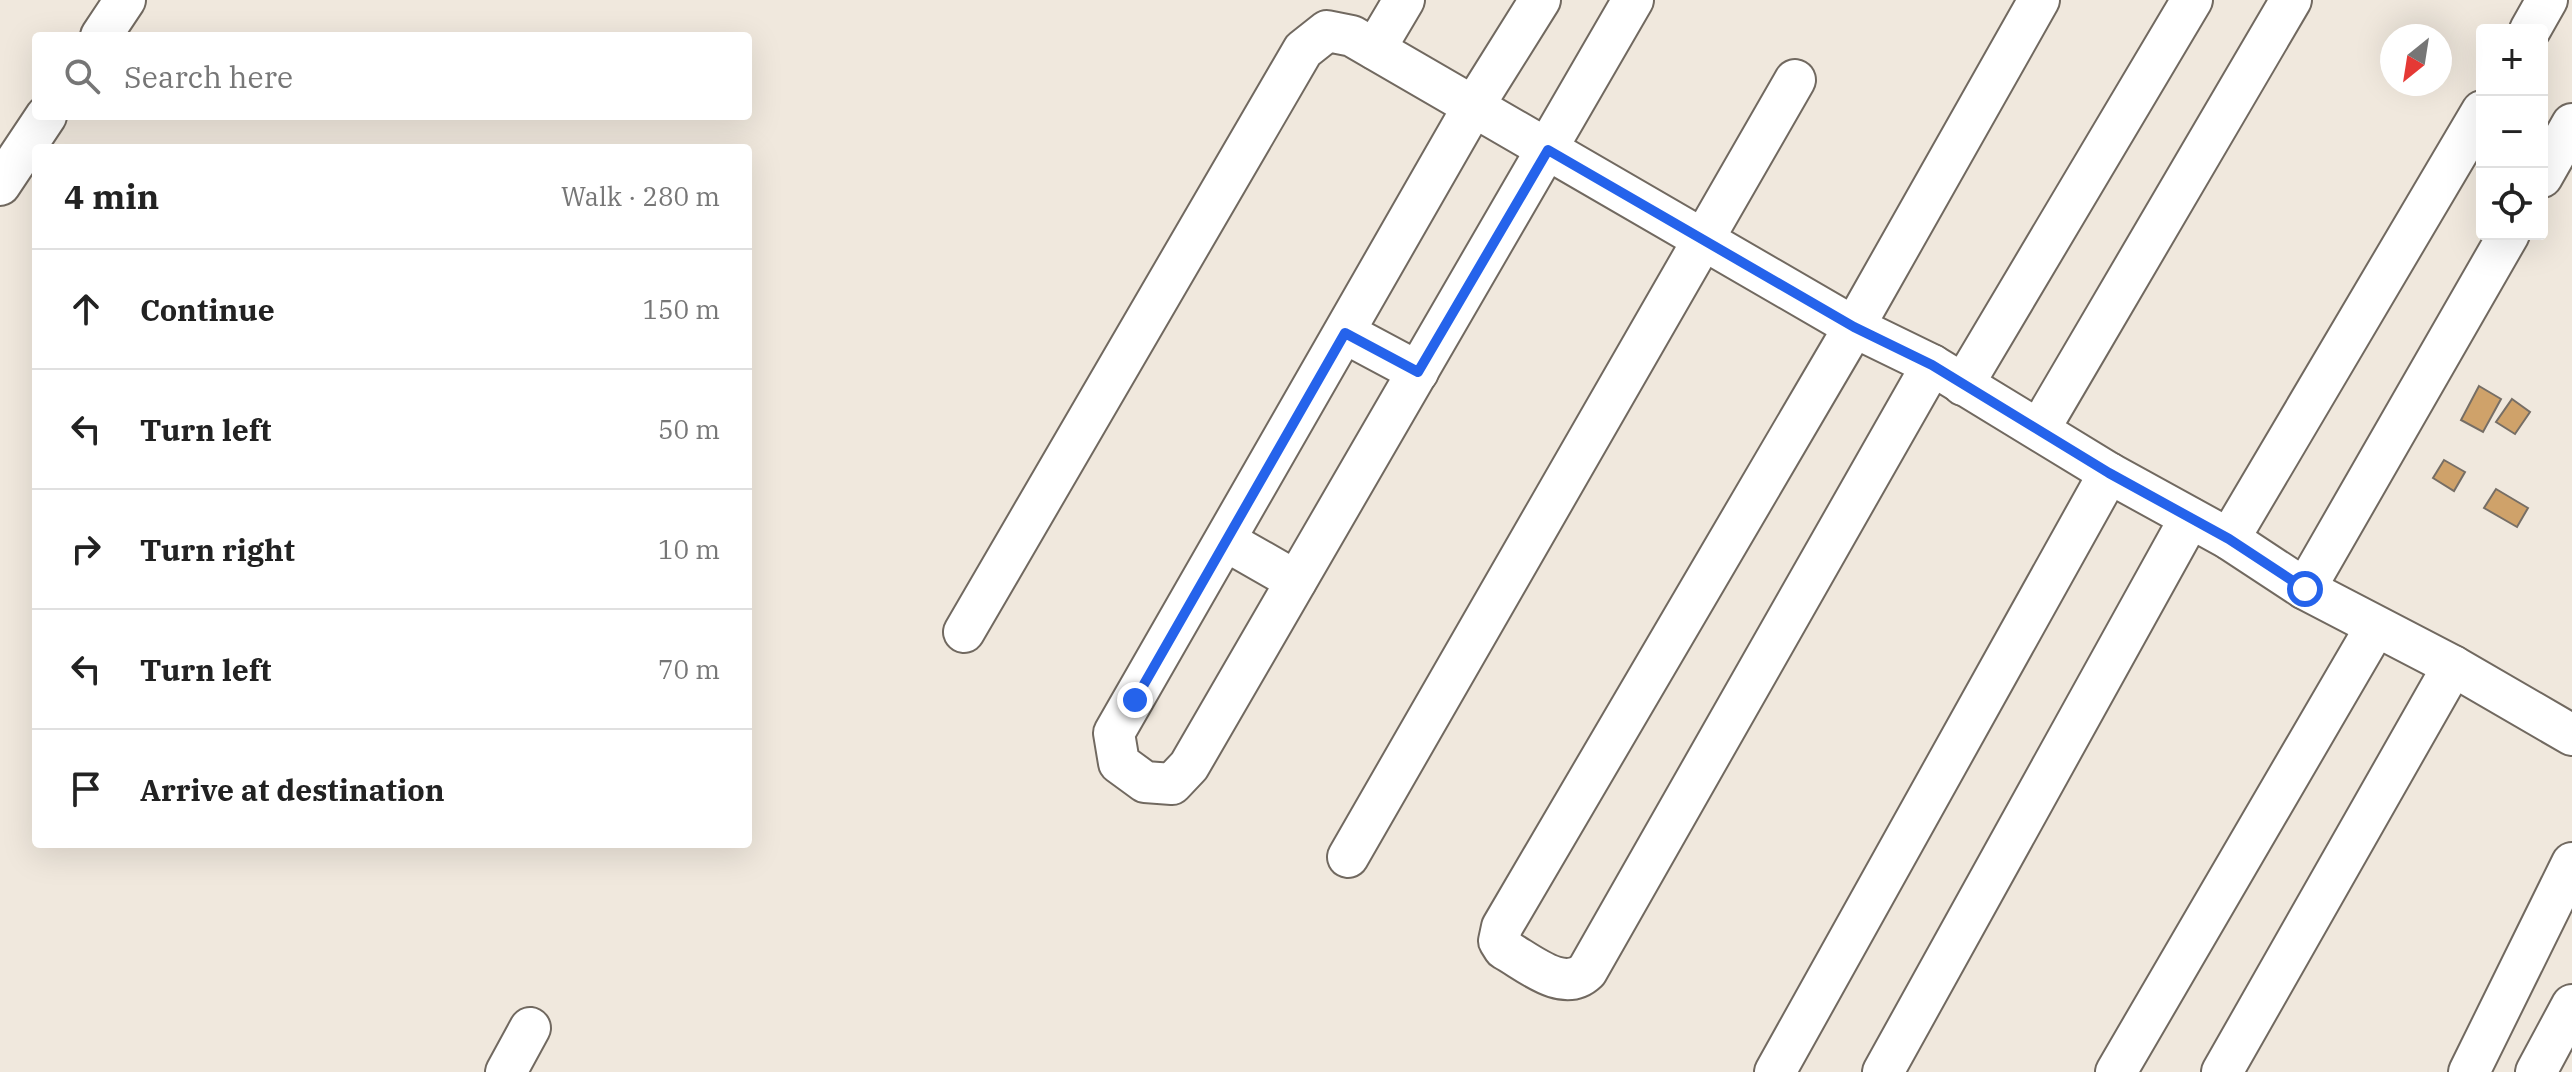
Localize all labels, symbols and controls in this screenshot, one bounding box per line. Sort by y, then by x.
north arrow [2380,24,2452,96]
map controls [2476,24,2548,240]
button: + [2476,24,2548,96]
search box [32,32,752,120]
icon: search [60,54,104,98]
text: Search here [124,57,293,96]
button: − [2476,96,2548,168]
button: locate [2476,168,2548,240]
text: 4 min [64,174,159,218]
text: Walk · 280 m [561,179,720,213]
icon: ahead [64,287,108,331]
text: Continue [140,290,275,329]
text: 150 m [642,292,720,326]
icon: left [64,407,108,451]
text: Turn left [140,410,272,449]
text: 50 m [658,412,720,446]
icon: right [64,527,108,571]
text: Turn right [140,530,295,569]
text: 10 m [658,532,720,566]
route start [2287,571,2323,607]
icon: left [64,647,108,691]
text: Turn left [140,650,272,689]
text: 70 m [658,652,720,686]
route end [1117,682,1153,718]
icon: arrive [64,767,108,811]
text: Arrive at destination [140,770,445,809]

